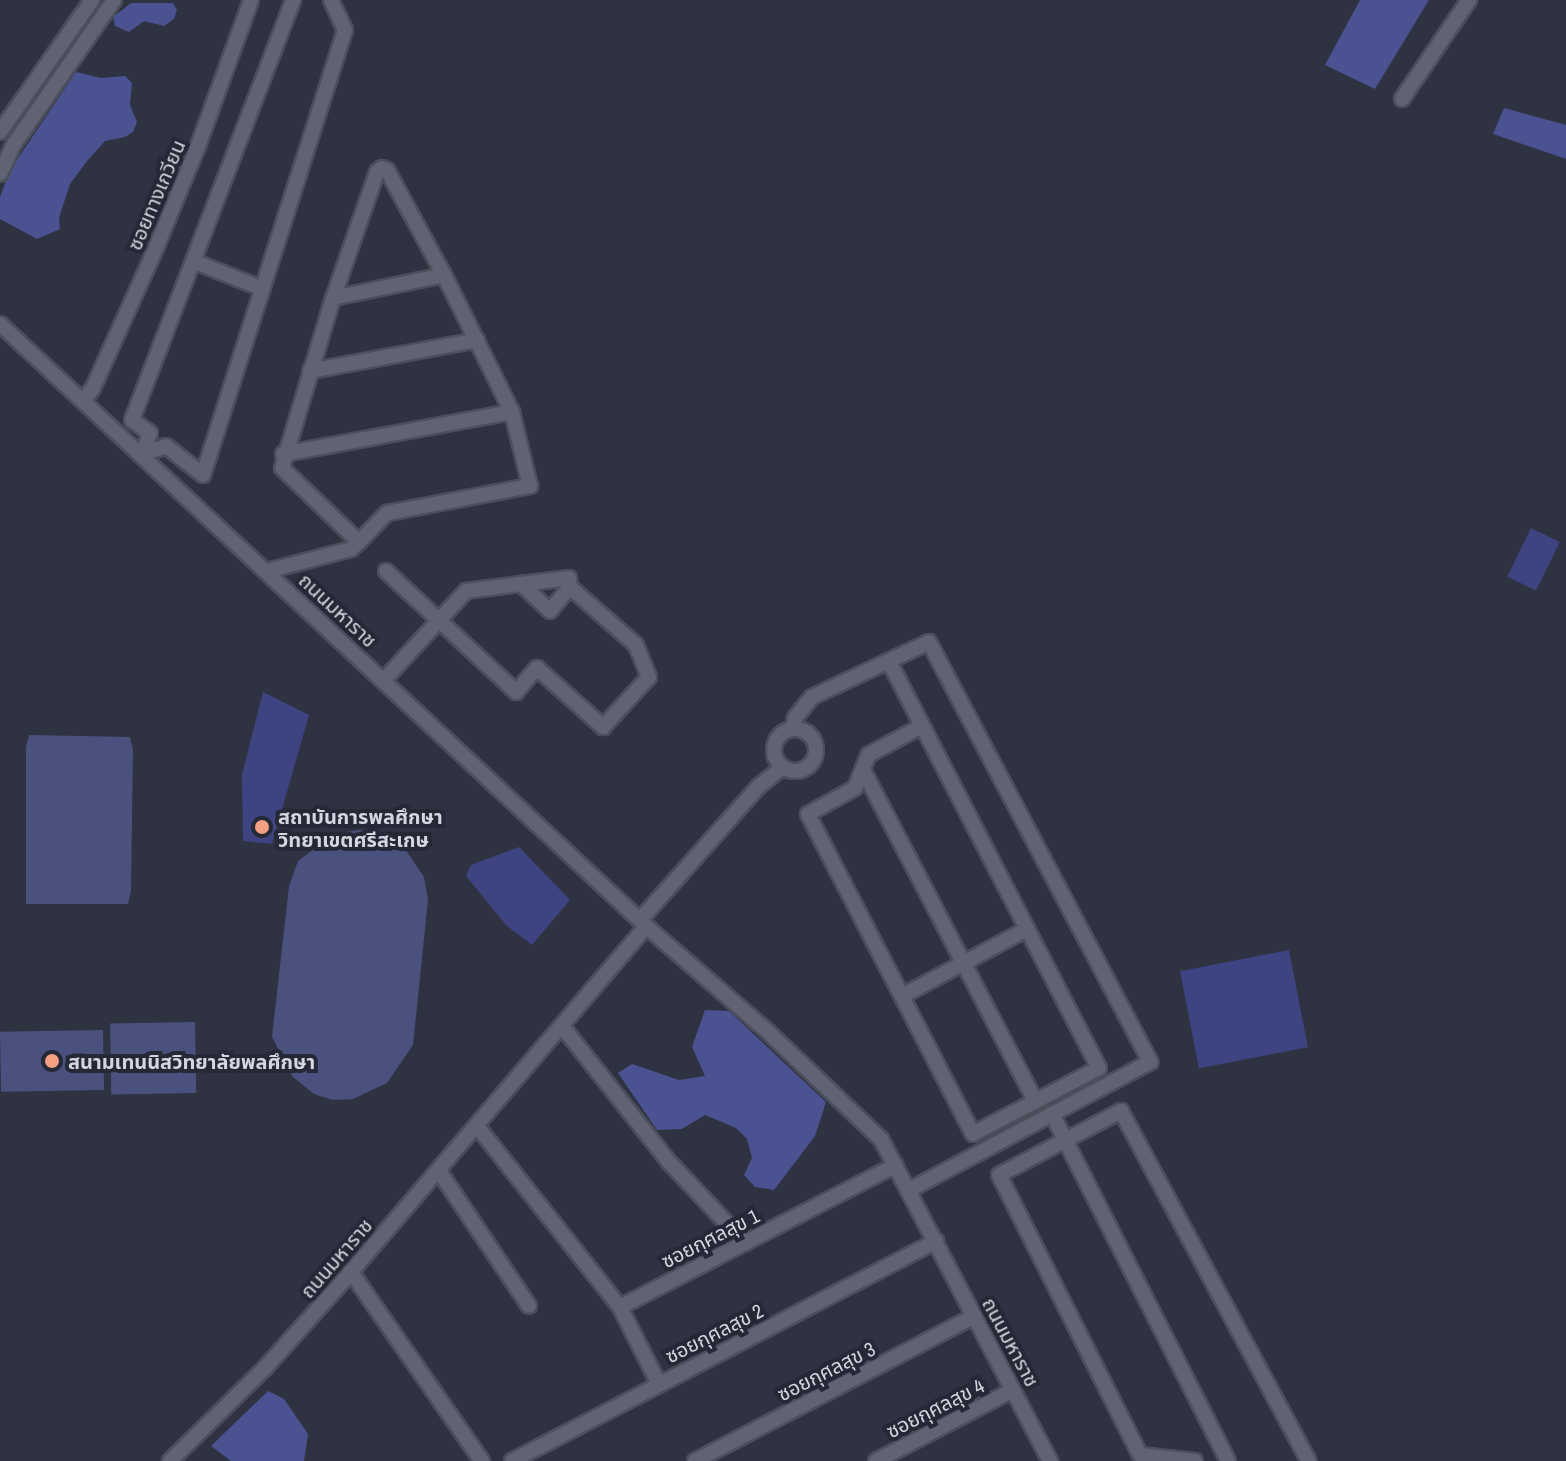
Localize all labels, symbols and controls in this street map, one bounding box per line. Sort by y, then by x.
street label: ซอยทางเกวียน [122,136,190,254]
street label: ถนนมหาราช [294,568,382,652]
place label: สถาบันการพลศึกษา วิทยาเขตศรีสะเกษ [278,804,443,851]
marker: สถาบันการพลศึกษา วิทยาเขตศรีสะเกษ [253,818,271,836]
place label: สนามเทนนิสวิทยาลัยพลศึกษา [68,1049,315,1073]
marker: สนามเทนนิสวิทยาลัยพลศึกษา [43,1052,61,1070]
street label: ซอยกุศลสุข 1 [657,1203,763,1273]
street label: ถนนมหาราช [295,1213,377,1303]
street label: ถนนมหาราช [977,1293,1045,1391]
street label: ซอยกุศลสุข 2 [661,1298,767,1368]
street label: ซอยกุศลสุข 3 [773,1336,879,1406]
street label: ซอยกุศลสุข 4 [882,1373,988,1443]

